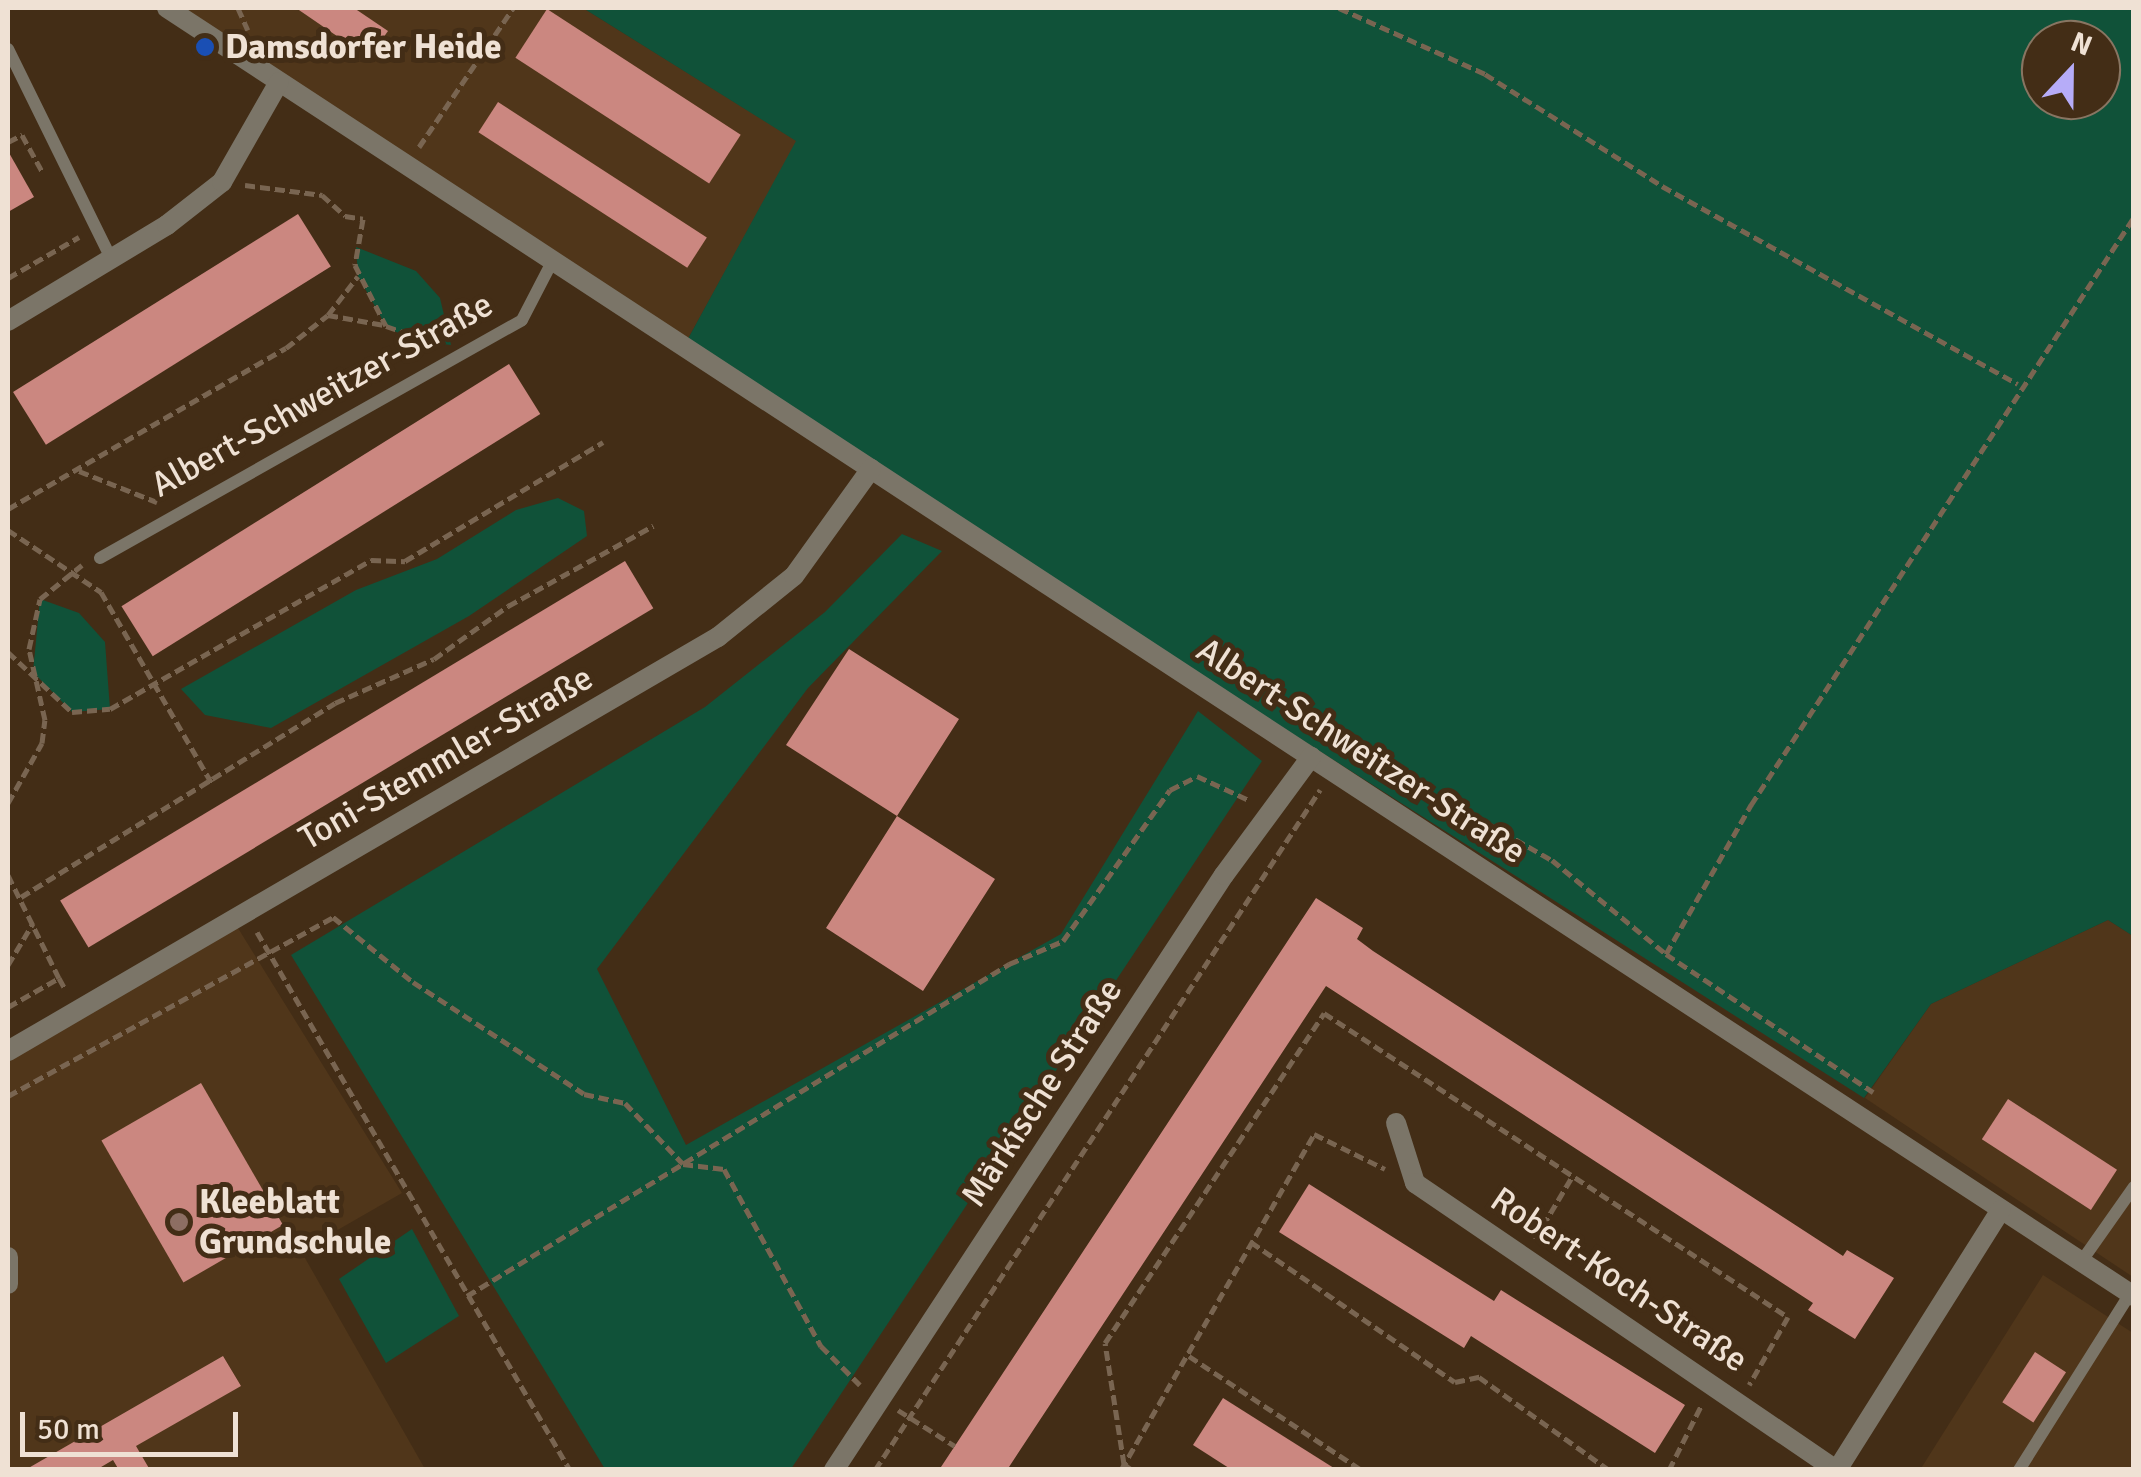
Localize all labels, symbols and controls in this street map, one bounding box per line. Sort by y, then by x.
north arrow [2021,20,2121,120]
text: N [2066,25,2097,63]
place label: Damsdorfer Heide [225,26,502,68]
marker: Damsdorfer Heide [194,36,216,58]
street label: Albert-Schweitzer-Straße [144,284,500,506]
street label: Albert-Schweitzer-Straße [1189,629,1533,873]
street label: Toni-Stemmler-Straße [292,657,600,859]
street label: Märkische Straße [953,971,1131,1215]
street label: Robert-Koch-Straße [1483,1179,1755,1381]
place label: Kleeblatt Grundschule [199,1181,391,1263]
marker: Kleeblatt Grundschule [168,1211,190,1233]
scale bar [25,1392,242,1454]
text: 50 m [37,1411,100,1448]

